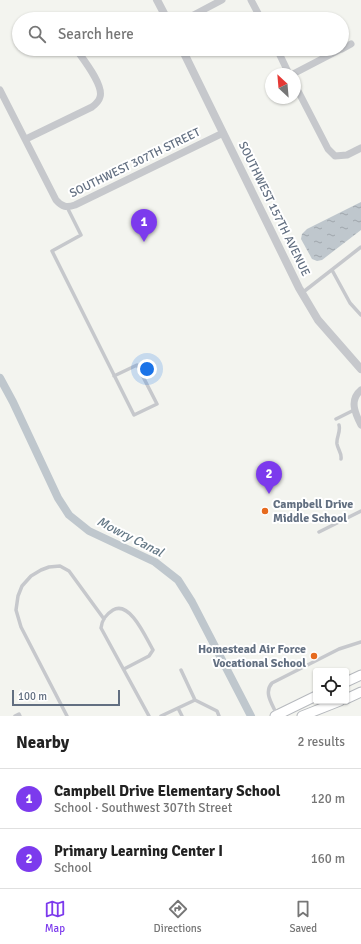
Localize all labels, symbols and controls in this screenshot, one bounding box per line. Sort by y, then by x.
search box [12,12,349,56]
icon: search [26,23,48,45]
text: Search here [58,25,134,43]
north arrow [265,68,301,104]
street label: SOUTHWEST 307TH STREET [67,125,203,201]
street label: SOUTHWEST 157TH AVENUE [235,139,313,279]
pin: 1 [131,209,157,242]
your location [137,359,157,379]
pin: 2 [256,461,282,494]
place label: Campbell Drive Middle School [273,497,353,526]
marker: Campbell Drive Middle School [260,506,270,516]
water label: Mowry Canal [94,513,167,561]
place label: Homestead Air Force Vocational School [198,642,306,671]
marker: Homestead Air Force Vocational School [309,651,319,661]
map controls [313,668,349,704]
button: locate [313,668,349,704]
scale bar [12,688,120,707]
text: 100 m [18,690,47,703]
text: Nearby [16,732,69,753]
text: 2 results [297,734,345,750]
text: Campbell Drive Elementary School [54,782,280,800]
text: 1 [25,791,33,807]
text: 120 m [311,791,345,807]
text: School · Southwest 307th Street [54,800,232,816]
text: Primary Learning Center I [54,842,223,860]
text: 2 [25,851,33,867]
text: 160 m [311,851,345,867]
text: School [54,860,92,876]
tab: Map [44,898,66,935]
tab: Directions [154,898,202,935]
tab: Saved [289,898,317,935]

